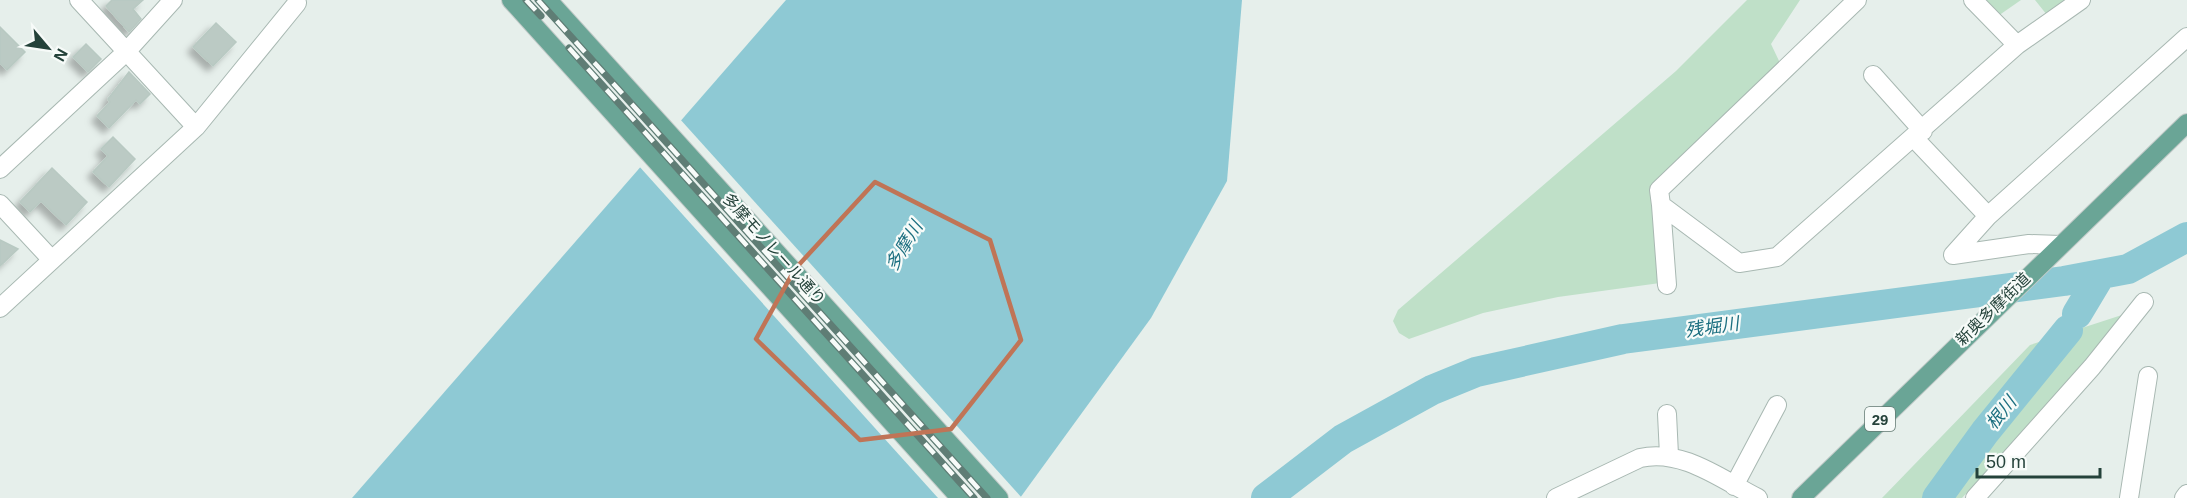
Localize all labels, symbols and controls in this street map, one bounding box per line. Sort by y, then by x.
north arrow [18,18,78,78]
text: N [50,46,71,64]
street label: 多摩モノレール通り [720,190,828,308]
water label: 多摩川 [882,216,928,274]
street label: 新奥多摩街道 [1953,270,2033,348]
water label: 残堀川 [1684,313,1742,341]
water label: 根川 [1982,391,2021,433]
road number: 29 [1865,407,1895,431]
scale bar [1977,441,2100,479]
text: 50 m [1986,452,2026,472]

